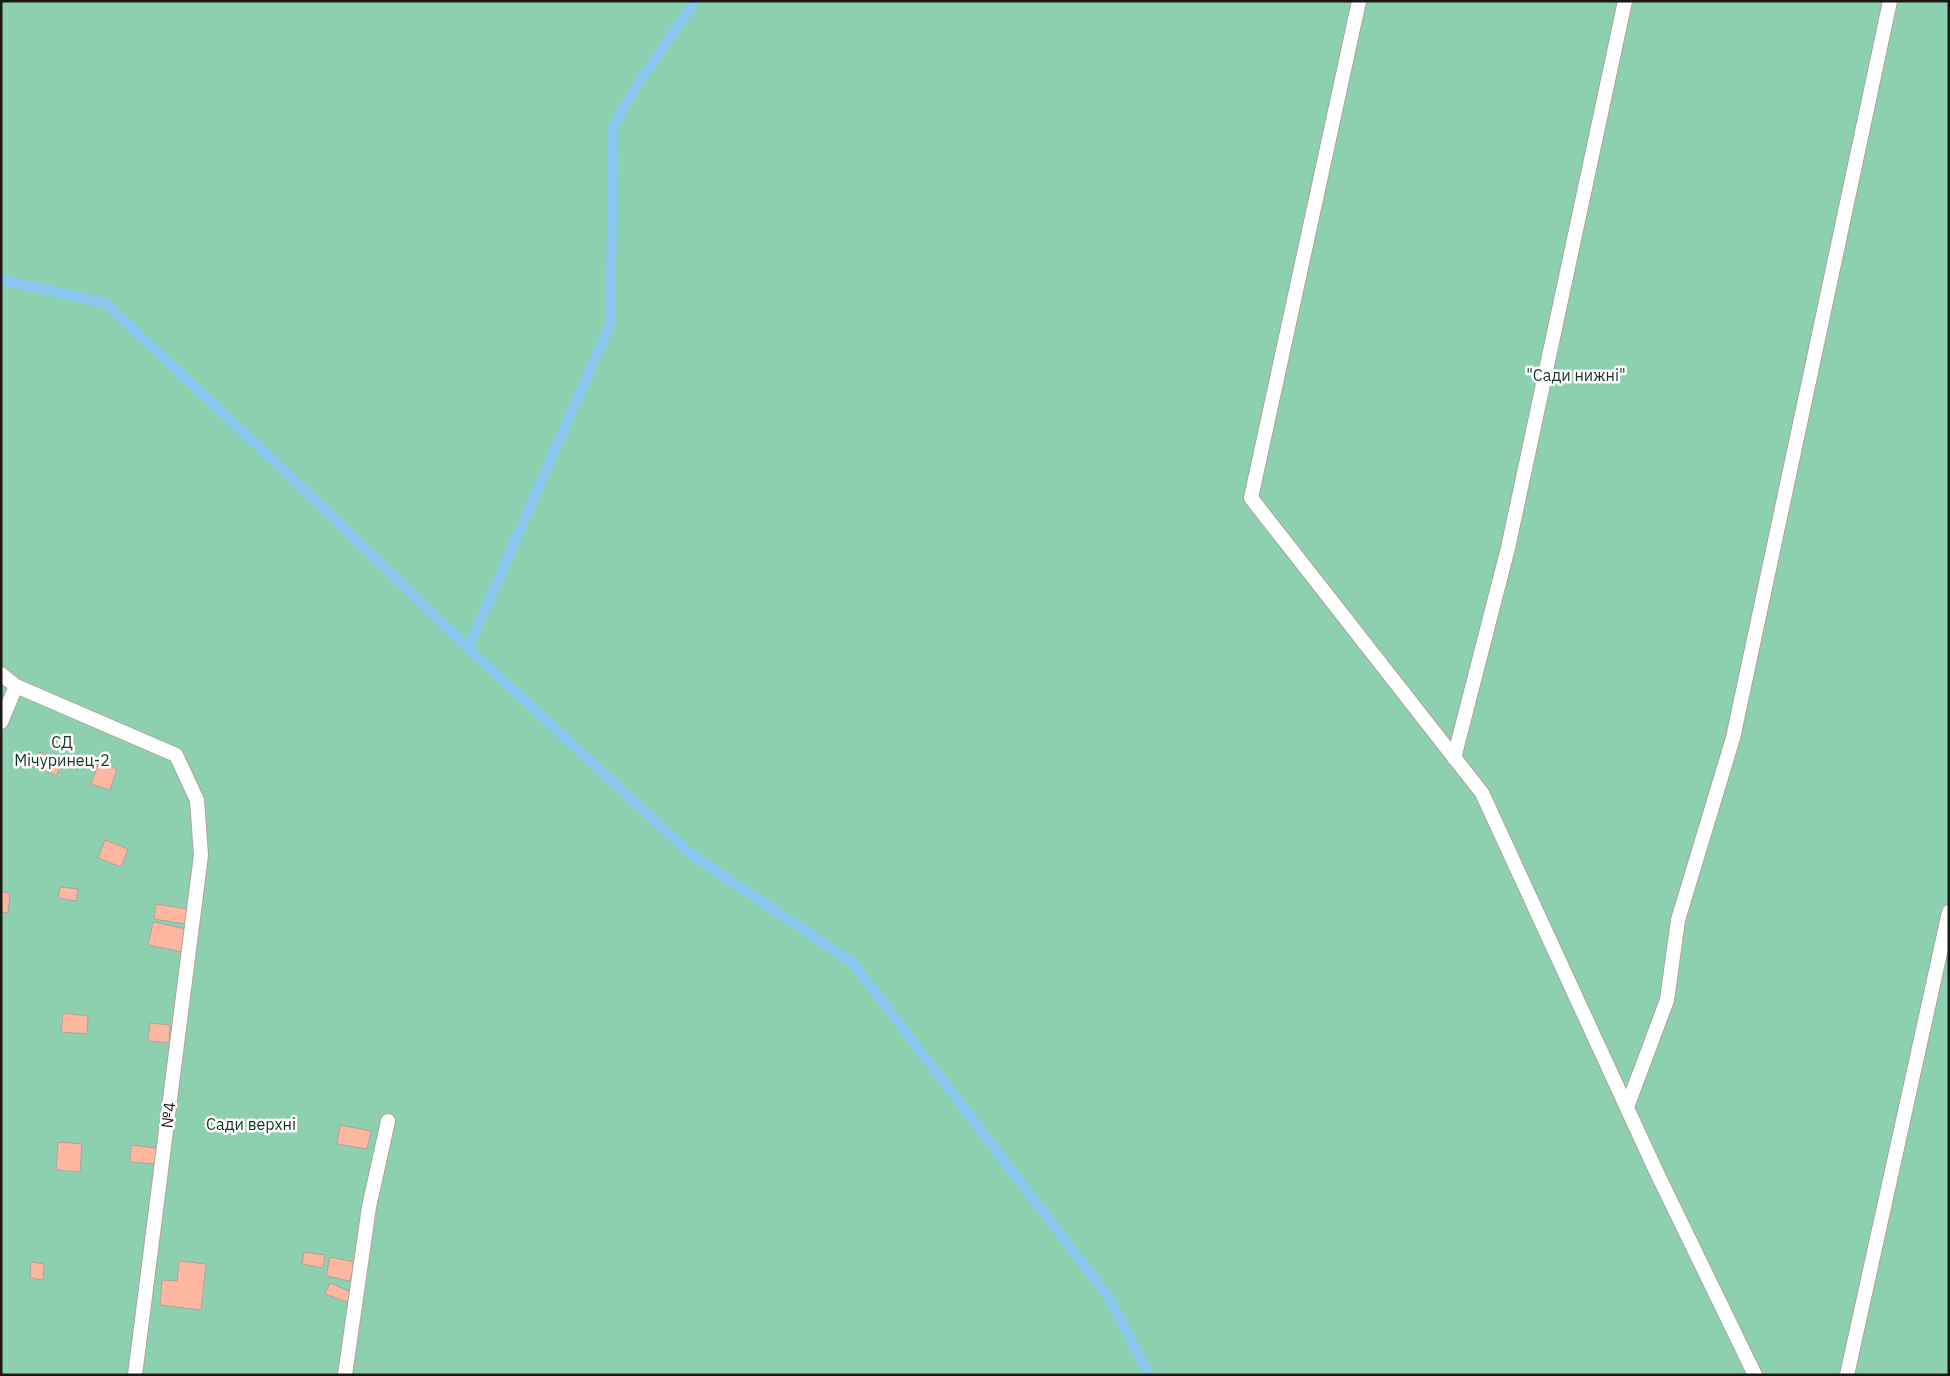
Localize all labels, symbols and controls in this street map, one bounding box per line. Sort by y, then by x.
park label: "Сади нижні" [1526,365,1626,385]
park label: СД Мічуринец-2 [14,732,110,770]
street label: №4 [156,1101,180,1129]
park label: Сади верхні [206,1114,296,1134]

